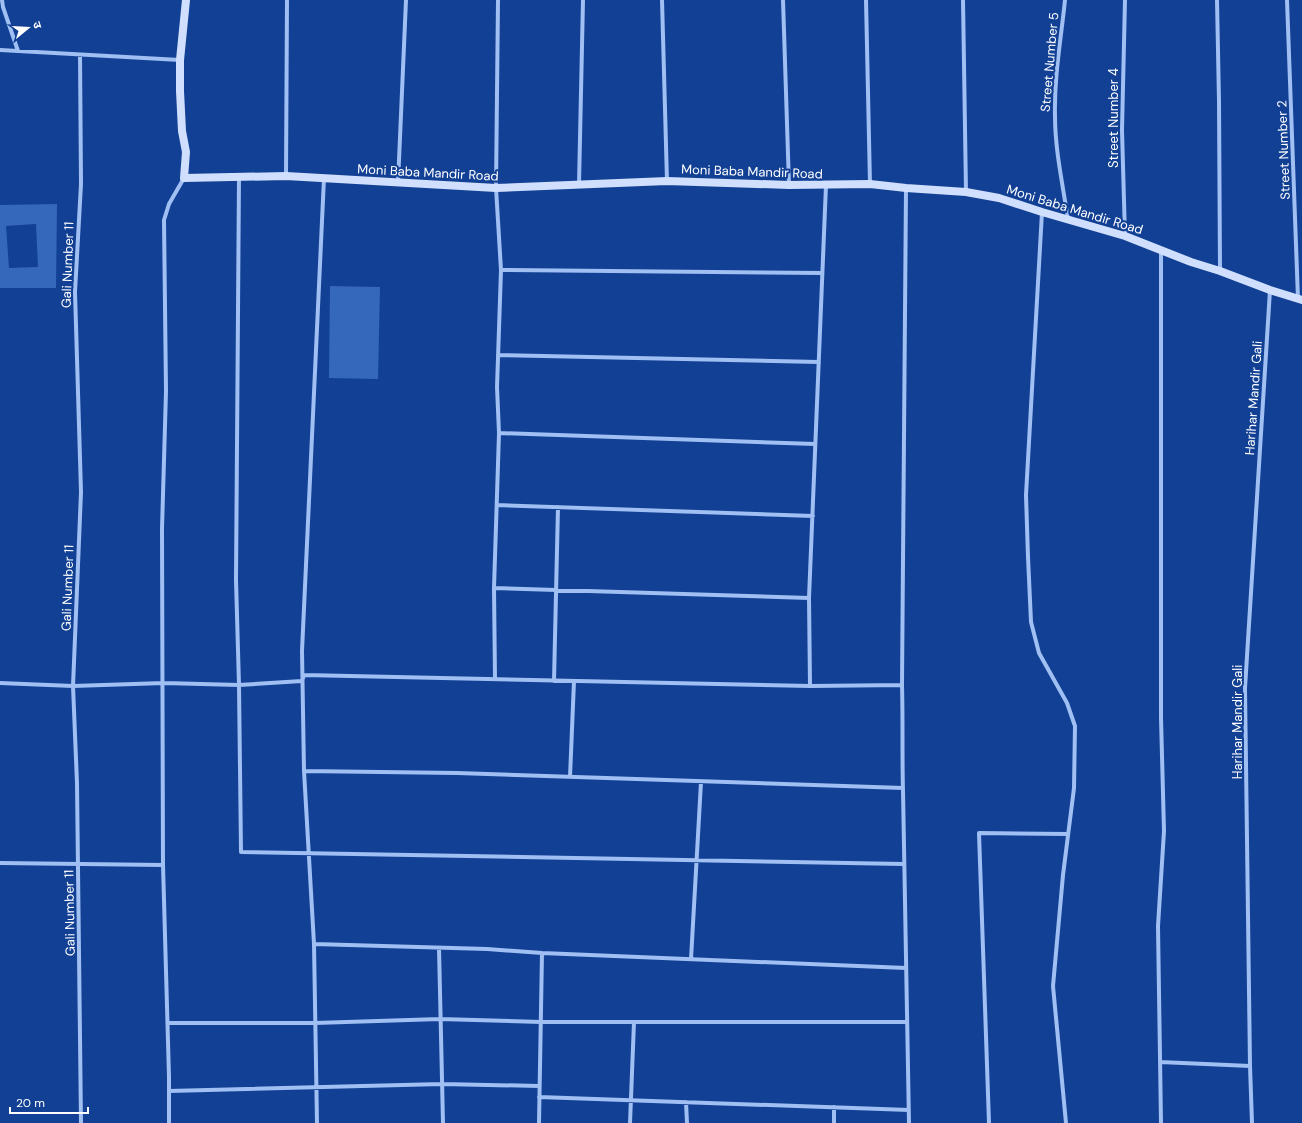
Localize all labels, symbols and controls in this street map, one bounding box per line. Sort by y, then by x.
north arrow [8,8,48,48]
street label: Street Number 5 [1037,11,1062,113]
text: उ [30,20,45,31]
street label: Street Number 4 [1105,68,1122,168]
street label: Street Number 2 [1273,100,1294,200]
street label: Moni Baba Mandir Road [357,160,499,185]
street label: Moni Baba Mandir Road [681,161,823,182]
street label: Moni Baba Mandir Road [1005,181,1145,238]
street label: Gali Number 11 [57,222,78,308]
street label: Harihar Mandir Gali [1241,340,1266,456]
street label: Gali Number 11 [57,545,78,631]
street label: Harihar Mandir Gali [1229,665,1246,779]
street label: Gali Number 11 [60,870,79,956]
scale bar [10,1089,88,1115]
text: 20 m [16,1095,45,1111]

